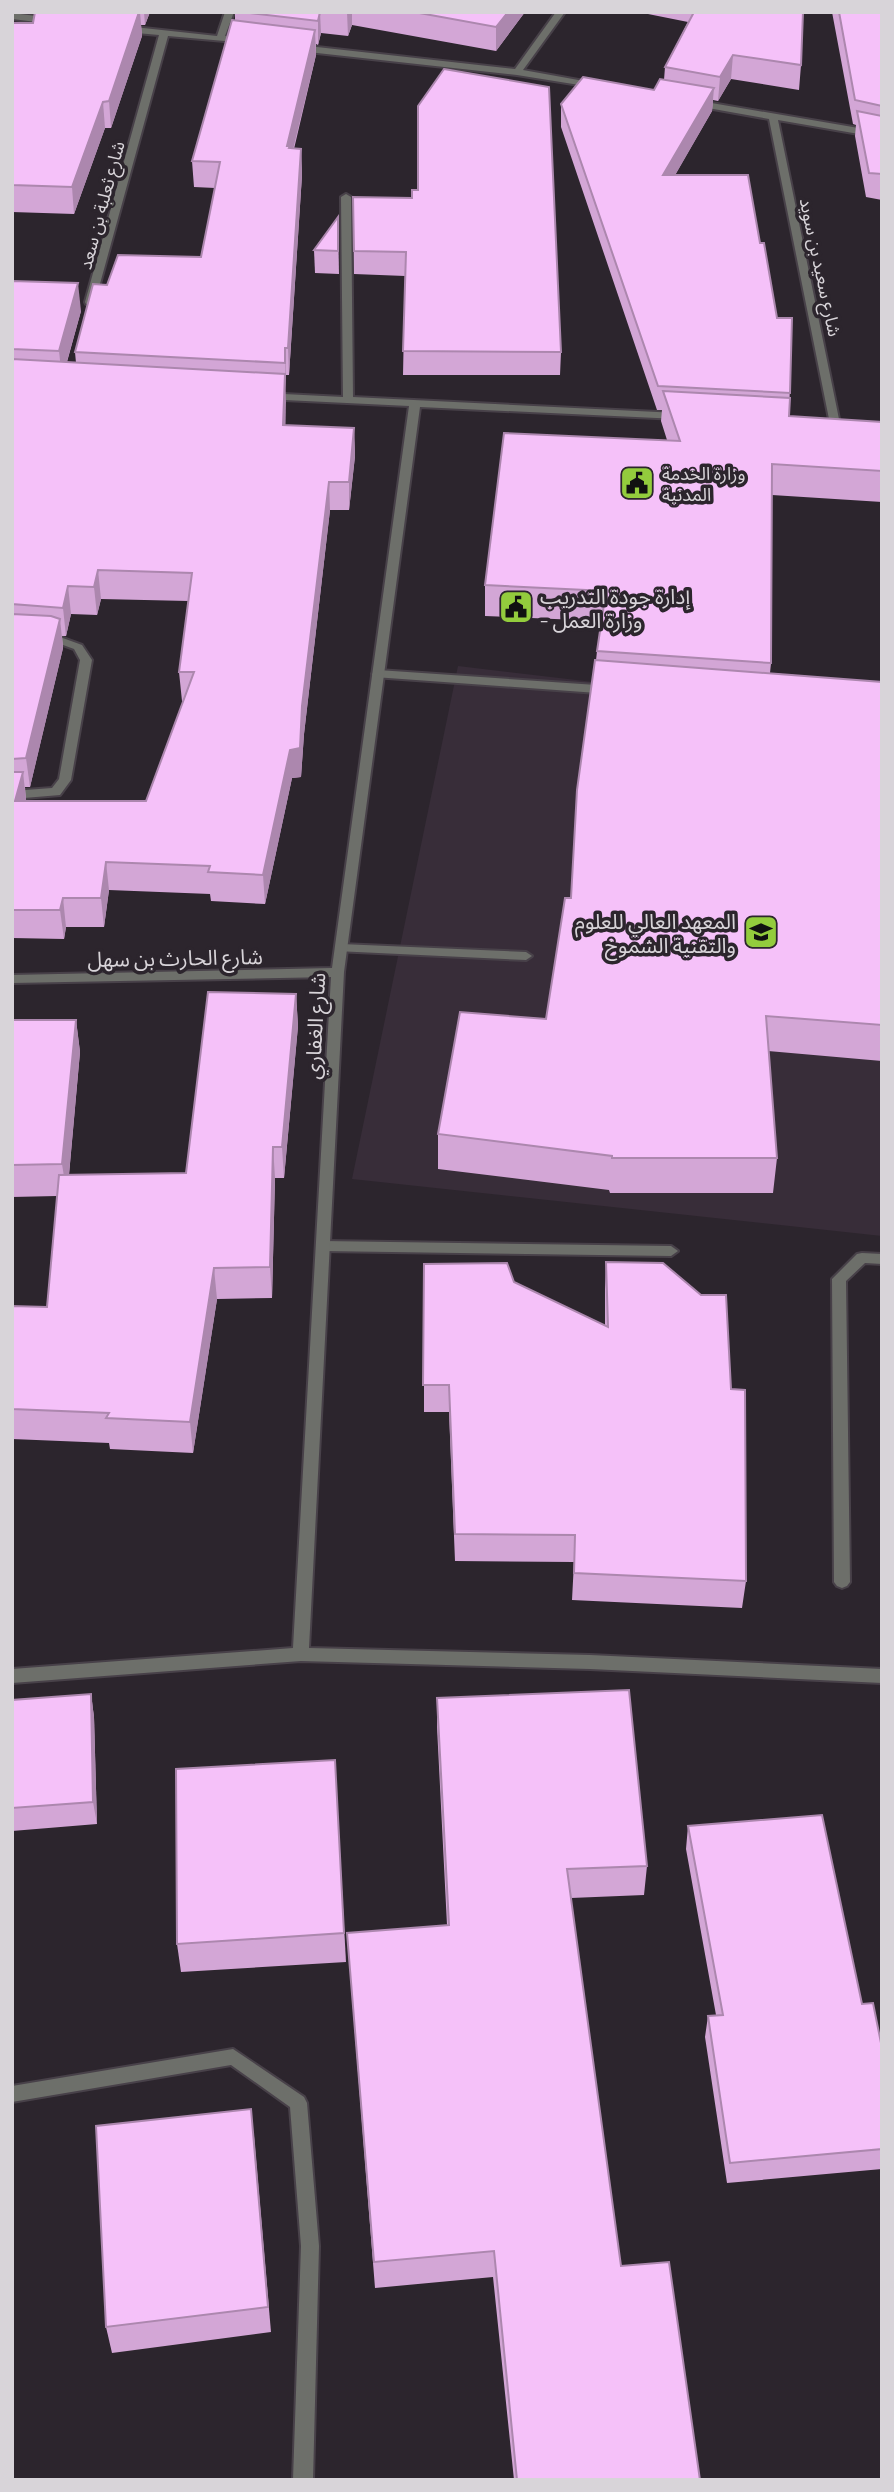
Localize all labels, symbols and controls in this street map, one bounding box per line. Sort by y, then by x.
street label: شارع ثعلبة بن سعد [73,138,133,273]
street label: شارع سعيد بن سويد [792,196,846,339]
place label: وزارة الخدمة المدنية [662,462,745,505]
public building icon: وزارة الخدمة المدنية [618,464,656,502]
place label: إدارة جودة التدريب - وزارة العمل [540,583,691,633]
public building icon: إدارة جودة التدريب - وزارة العمل [497,588,535,626]
place label: المعهد العالي للعلوم والتقنية الشموخ [575,908,736,961]
school or university icon: المعهد العالي للعلوم والتقنية الشموخ [742,913,780,951]
street label: شارع الحارث بن سهل [87,943,263,975]
street label: شارع الغفاري [299,972,334,1080]

